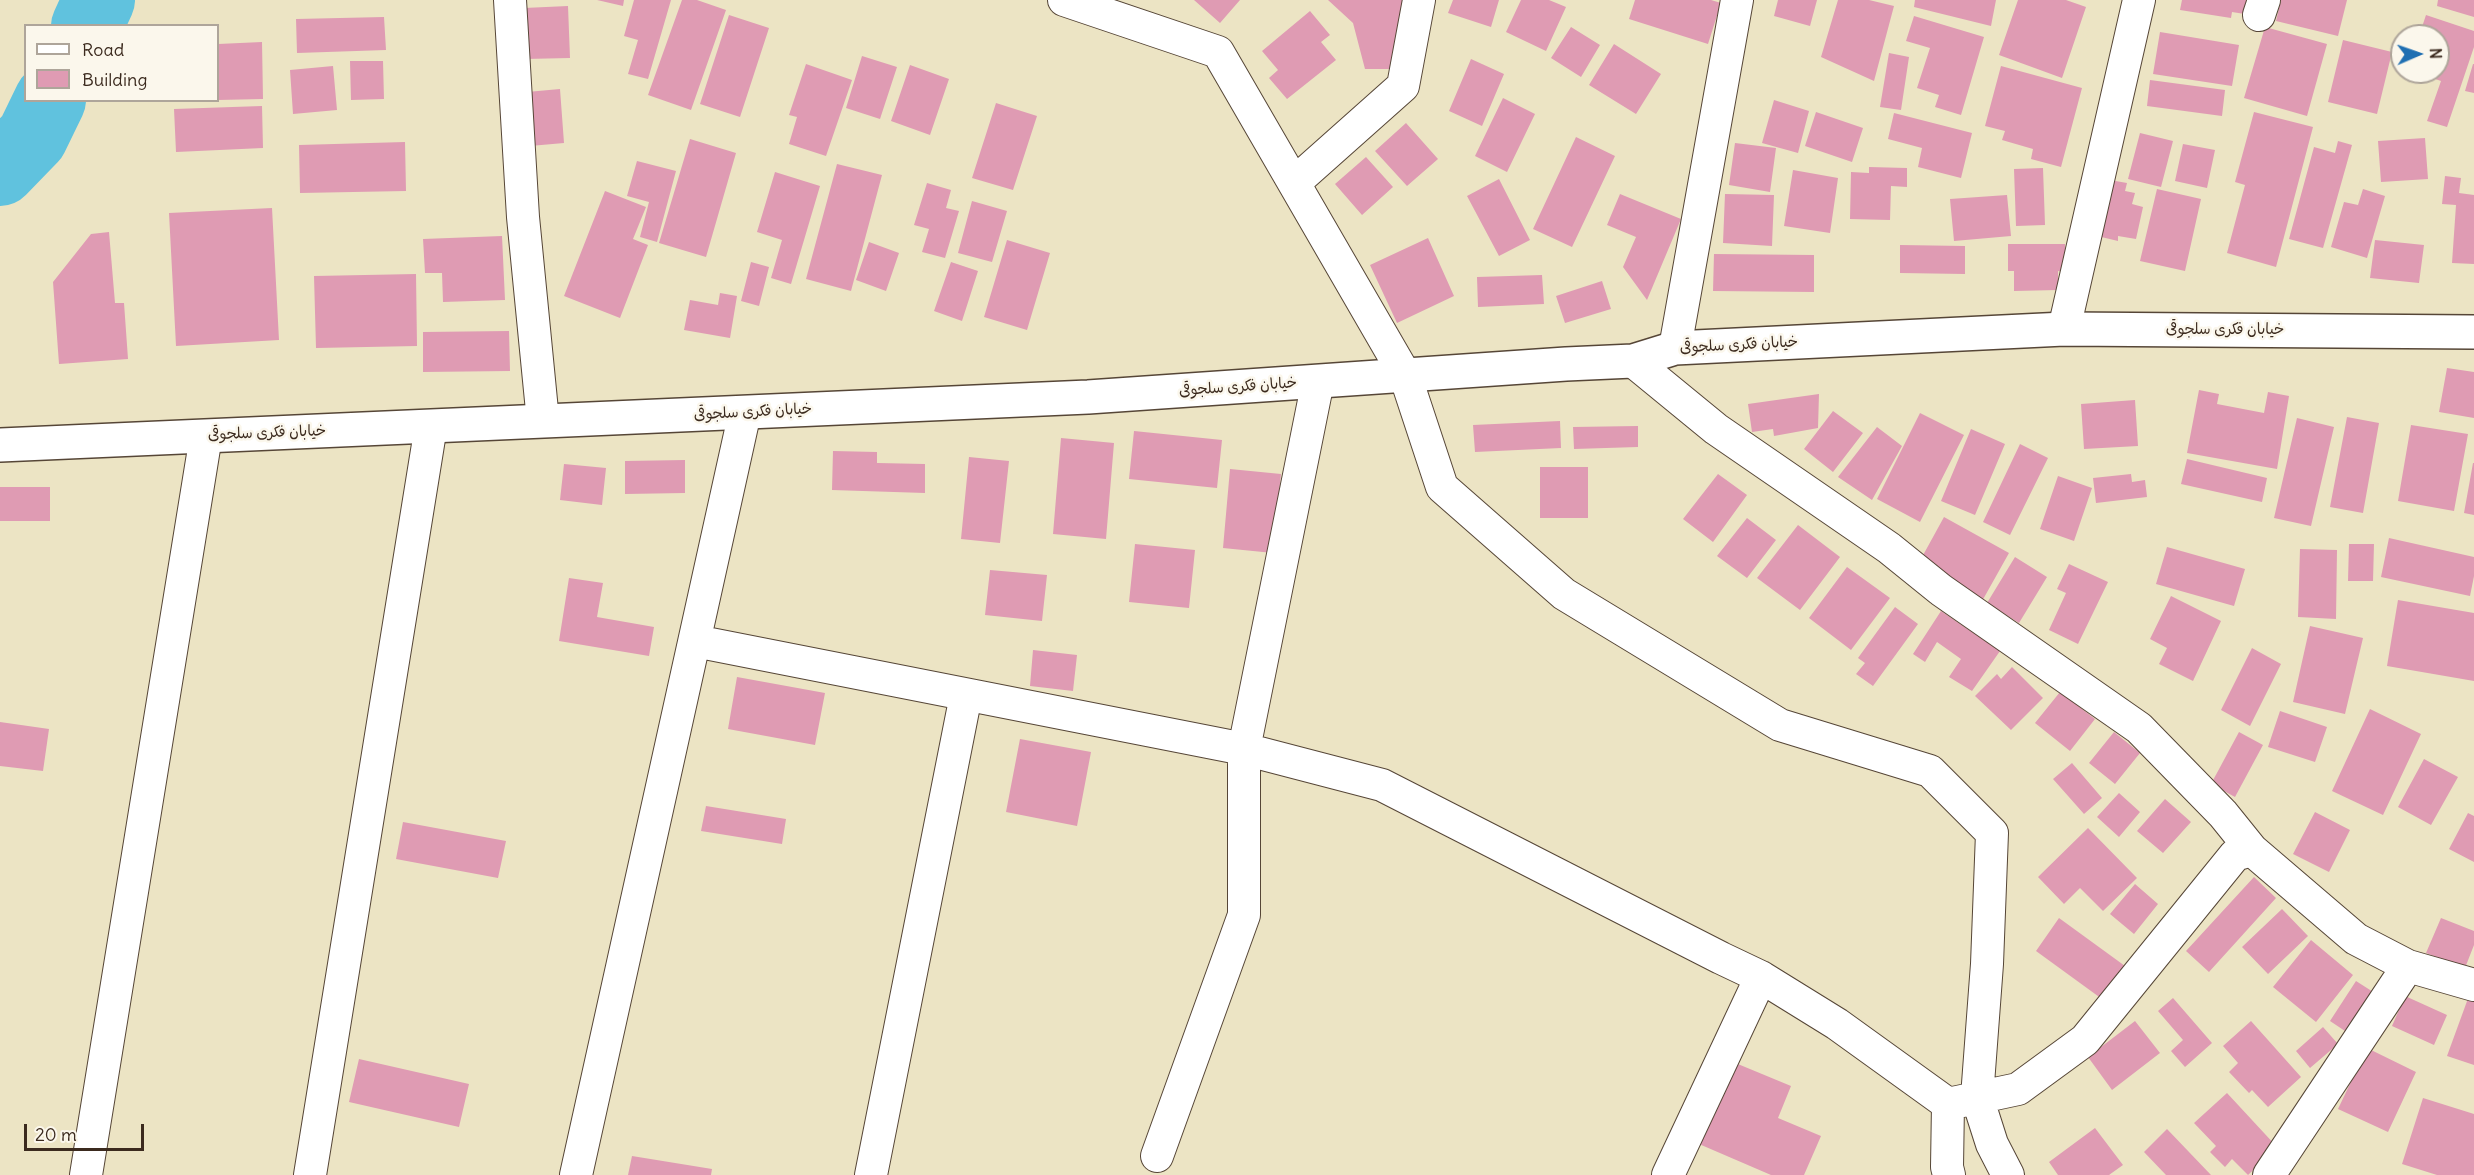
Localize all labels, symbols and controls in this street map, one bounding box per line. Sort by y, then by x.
legend [24,24,219,102]
north arrow [2390,24,2450,84]
text: Road [82,38,124,61]
text: N [2426,48,2446,59]
text: Building [82,68,147,91]
street label: خیابان فکری سلجوقی [2166,321,2284,339]
street label: خیابان فکری سلجوقی [1679,333,1799,357]
street label: خیابان فکری سلجوقی [1178,374,1298,400]
street label: خیابان فکری سلجوقی [693,400,813,424]
street label: خیابان فکری سلجوقی [208,422,326,444]
scale bar [27,1112,147,1150]
text: 20 m [35,1123,77,1146]

